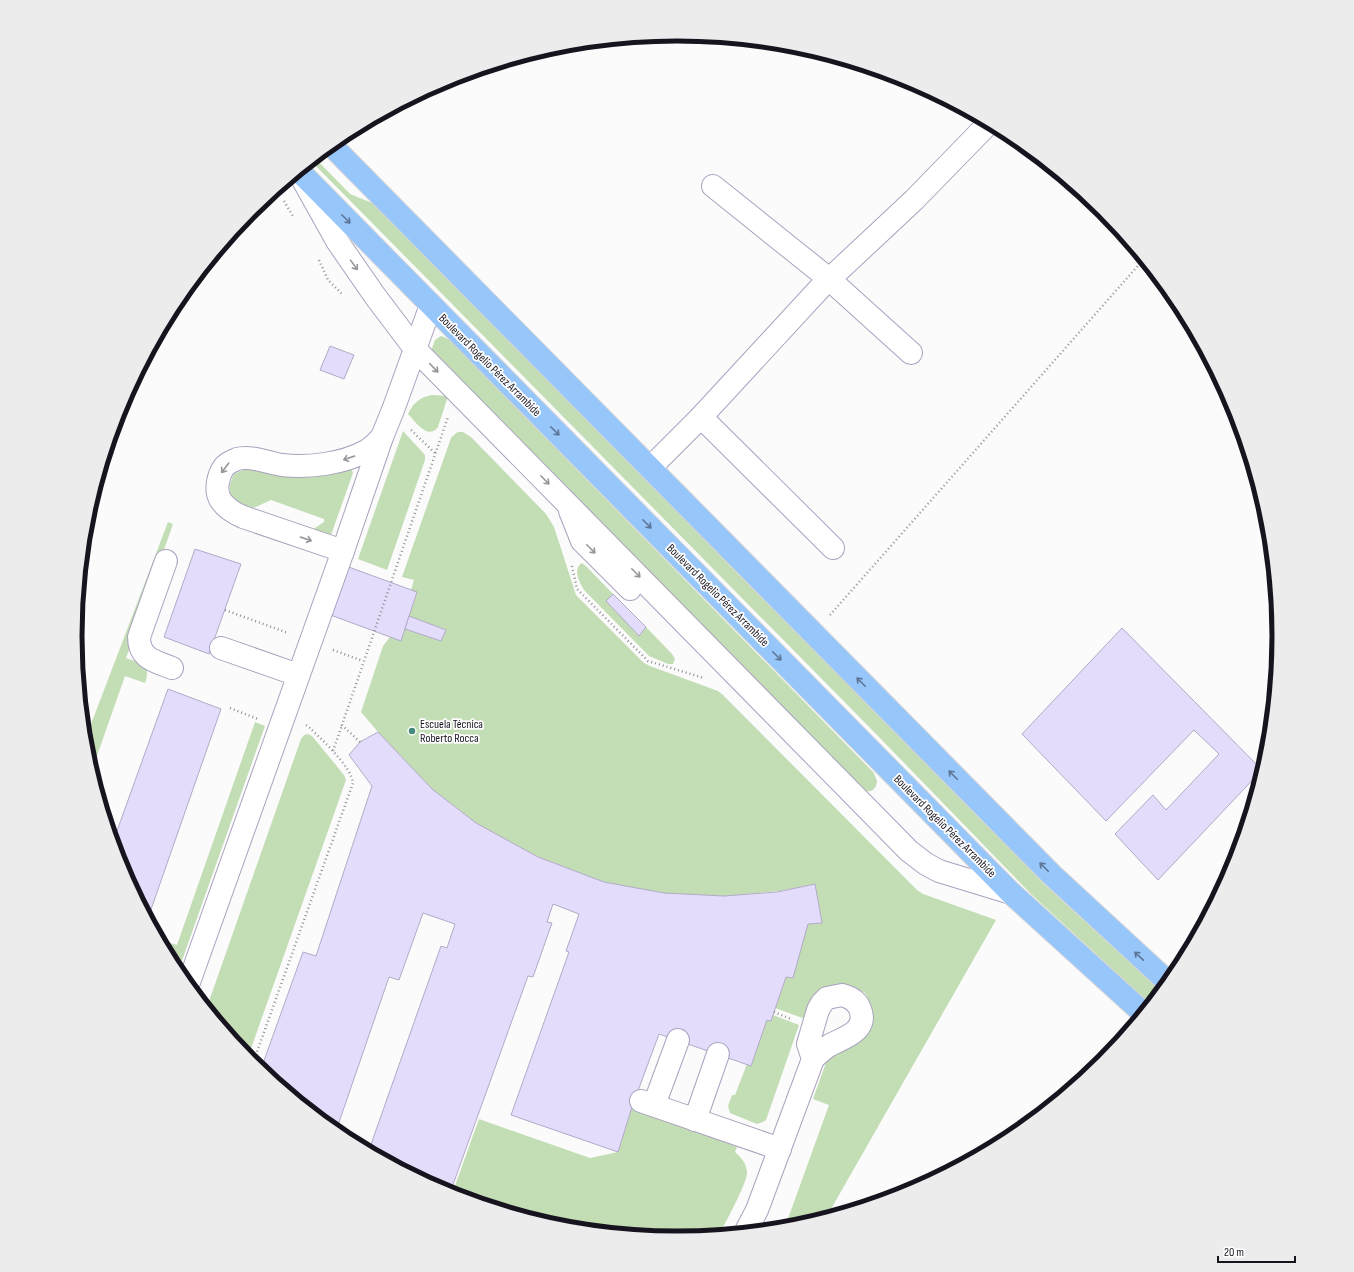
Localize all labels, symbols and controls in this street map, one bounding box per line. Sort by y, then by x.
one-way arrow [341,214,351,224]
one-way arrow [350,260,358,271]
street label: Boulevard Rogelio Pérez Arrambide [435,311,544,420]
one-way arrow [429,363,439,373]
one-way arrow [550,426,560,436]
one-way arrow [344,454,356,462]
one-way arrow [221,463,229,474]
one-way arrow [540,475,550,485]
one-way arrow [642,519,652,529]
one-way arrow [300,535,312,543]
street label: Boulevard Rogelio Pérez Arrambide [663,541,772,650]
one-way arrow [586,544,596,554]
one-way arrow [631,568,641,578]
one-way arrow [772,651,782,661]
one-way arrow [857,677,866,687]
place label: Escuela Técnica Roberto Rocca [420,717,483,746]
marker: Escuela Técnica Roberto Rocca [407,726,417,736]
one-way arrow [948,770,958,780]
street label: Boulevard Rogelio Pérez Arrambide [890,772,999,881]
one-way arrow [1039,862,1049,872]
one-way arrow [1134,951,1145,960]
scale bar [1218,1238,1295,1264]
text: 20 m [1224,1245,1244,1260]

